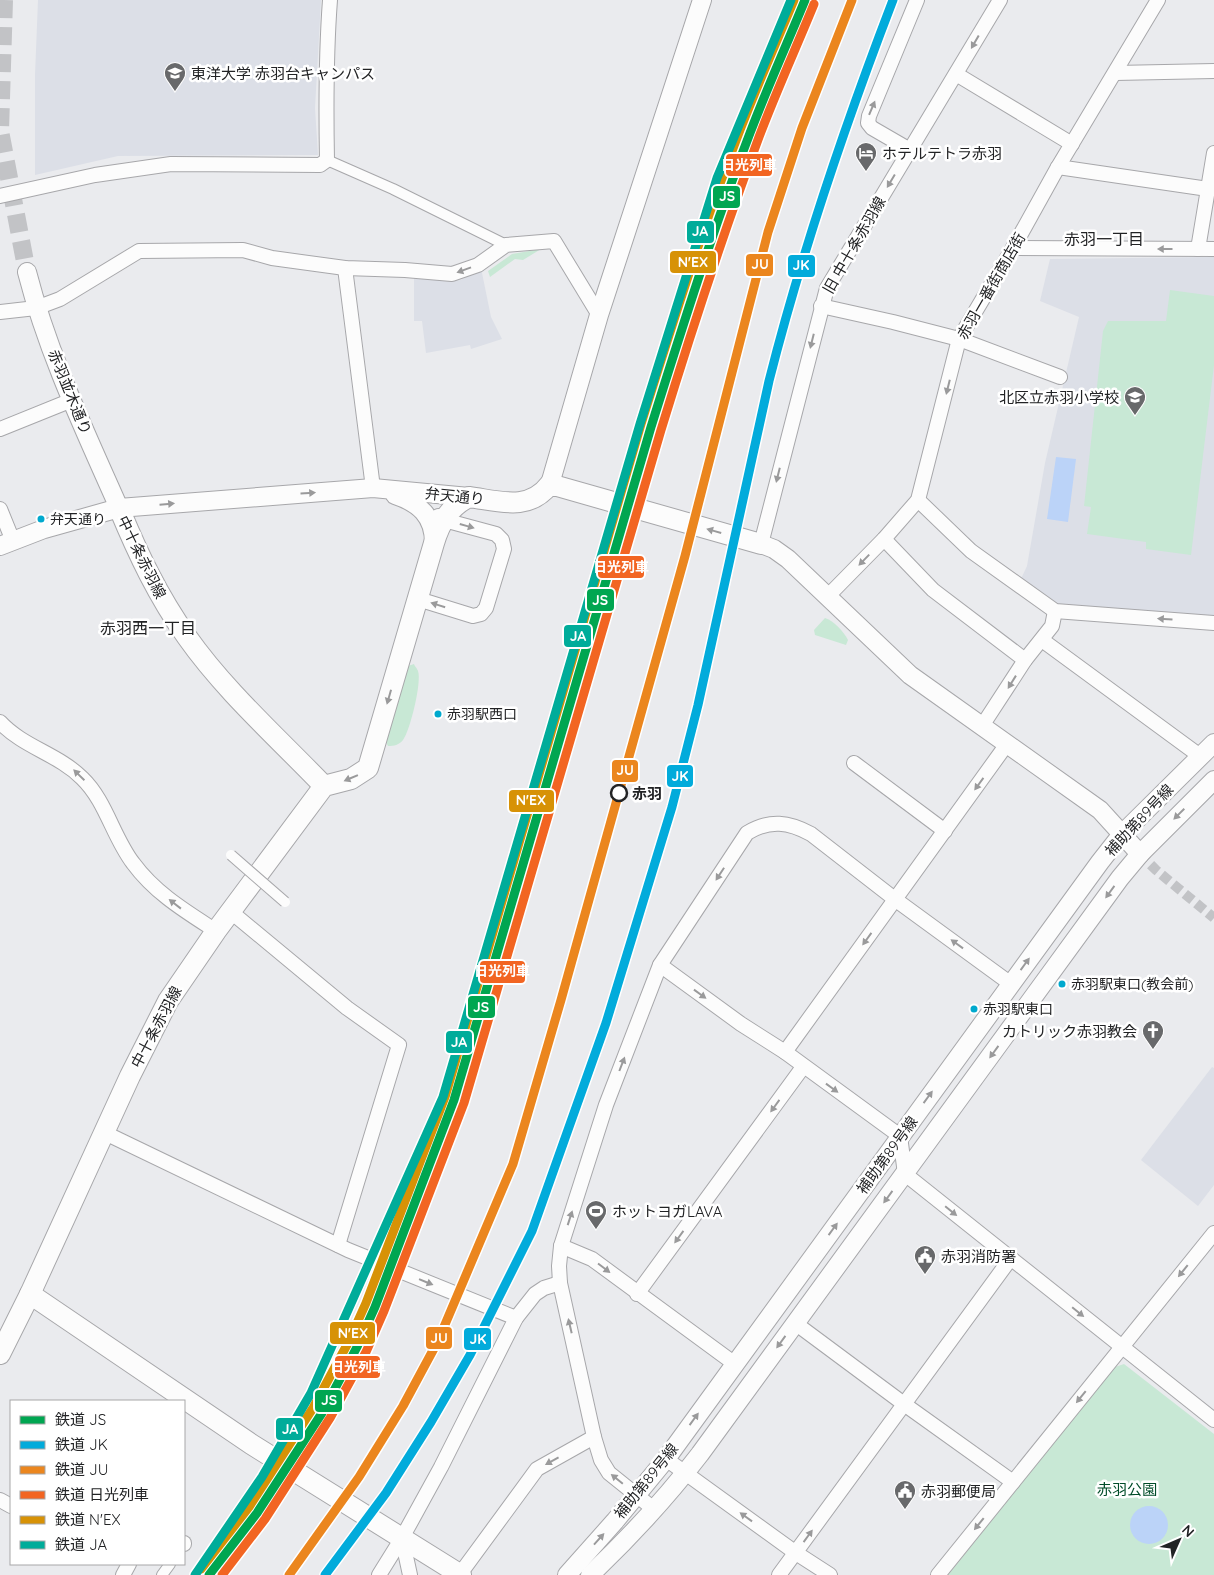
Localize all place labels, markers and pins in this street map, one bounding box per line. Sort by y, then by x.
school or university icon: 東洋大学 赤羽台キャンパス [163,61,187,92]
place label: 東洋大学 赤羽台キャンパス [191,64,375,83]
hotel icon: ホテルテトラ赤羽 [854,141,878,172]
place label: ホテルテトラ赤羽 [882,144,1002,163]
school or university icon: 北区立赤羽小学校 [1123,385,1147,416]
place label: 北区立赤羽小学校 [999,388,1119,407]
place label: 弁天通り [50,510,106,528]
marker: 弁天通り [36,514,46,524]
place label: 赤羽駅西口 [447,705,517,723]
marker: 赤羽駅西口 [433,709,443,719]
marker: 赤羽 [610,784,628,802]
place label: 赤羽 [632,784,662,803]
place label: 赤羽駅東口(教会前) [1071,975,1193,993]
marker: 赤羽駅東口(教会前) [1057,979,1067,989]
place label: 赤羽駅東口 [983,1000,1053,1018]
marker: 赤羽駅東口 [969,1004,979,1014]
church icon: カトリック赤羽教会 [1141,1019,1165,1050]
place label: カトリック赤羽教会 [1002,1022,1137,1041]
sports icon: ホットヨガLAVA [584,1199,608,1230]
place label: ホットヨガLAVA [612,1202,723,1221]
public building icon: 赤羽消防署 [913,1244,937,1275]
place label: 赤羽消防署 [941,1247,1016,1266]
public building icon: 赤羽郵便局 [893,1479,917,1510]
place label: 赤羽郵便局 [921,1482,996,1501]

